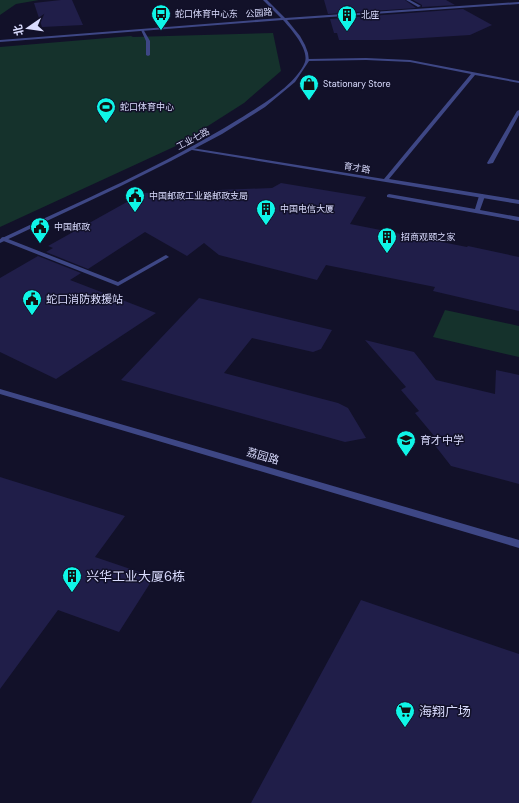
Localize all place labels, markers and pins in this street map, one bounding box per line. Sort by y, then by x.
bus stop icon: 蛇口体育中心东 [150,3,172,31]
building icon: 北座 [336,4,358,32]
place label: 蛇口体育中心东 [175,8,238,20]
place label: 北座 [361,9,379,21]
shop icon: Stationary Store [298,73,320,101]
place label: Stationary Store [323,78,391,90]
sports icon: 蛇口体育中心 [95,96,117,124]
place label: 蛇口体育中心 [120,101,174,113]
public building icon: 中国邮政工业路邮政支局 [124,185,146,213]
place label: 中国邮政工业路邮政支局 [149,190,248,202]
building icon: 中国电信大厦 [255,198,277,226]
place label: 中国电信大厦 [280,203,334,215]
public building icon: 中国邮政 [29,216,51,244]
place label: 中国邮政 [54,221,91,233]
building icon: 招商观颐之家 [376,226,398,254]
place label: 招商观颐之家 [401,231,456,243]
public building icon: 蛇口消防救援站 [21,288,43,316]
place label: 蛇口消防救援站 [46,292,123,306]
school or university icon: 育才中学 [395,429,417,457]
place label: 育才中学 [420,433,464,447]
building icon: 兴华工业大厦6栋 [61,565,83,593]
place label: 兴华工业大厦6栋 [86,568,185,585]
supermarket icon: 海翔广场 [394,700,416,728]
place label: 海翔广场 [419,703,471,720]

